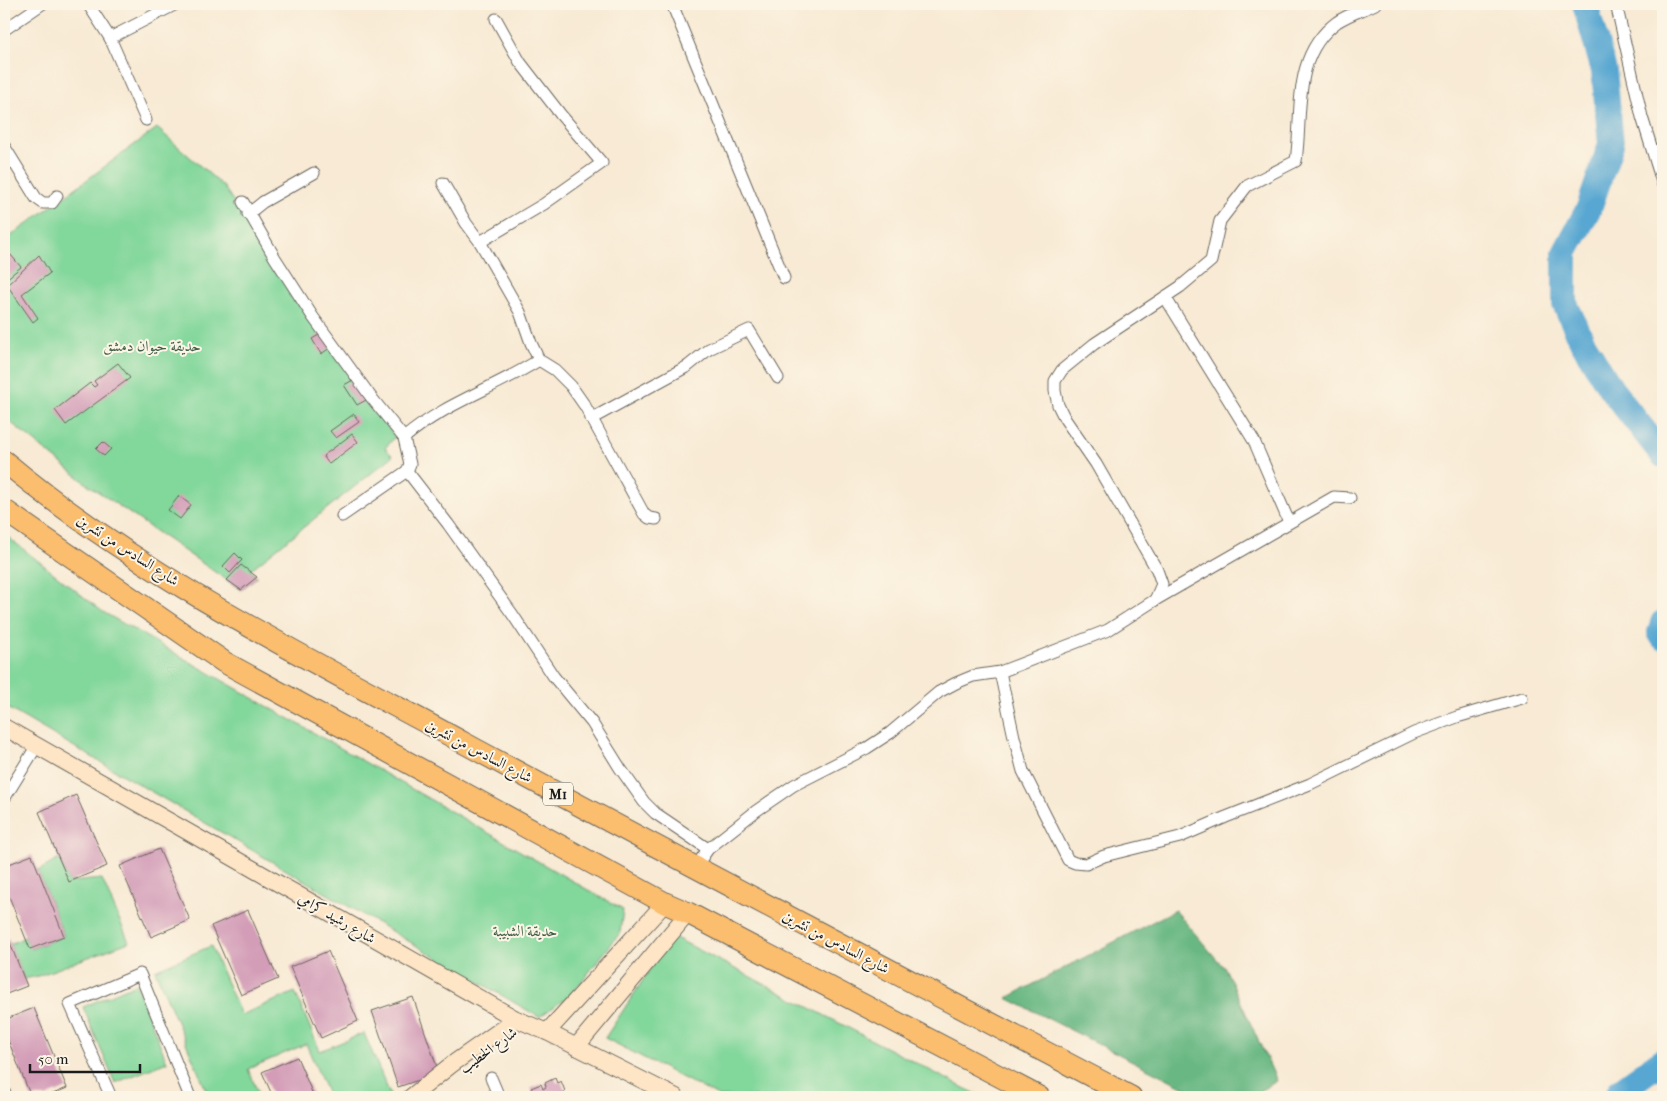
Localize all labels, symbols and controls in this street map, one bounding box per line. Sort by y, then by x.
park label: حديقة حيوان دمشق [103,337,201,355]
street label: شارع السادس من تشرين [71,510,182,593]
street label: شارع السادس من تشرين [421,715,535,790]
road number: M1 [543,782,573,806]
street label: شارع رشيد كرامي [293,889,379,951]
street label: شارع السادس من تشرين [778,906,892,981]
park label: حديقة الشبيبة [493,922,557,940]
street label: شارع الخطيب [456,1023,523,1080]
scale bar [30,1041,140,1073]
text: 50 m [38,1050,69,1068]

